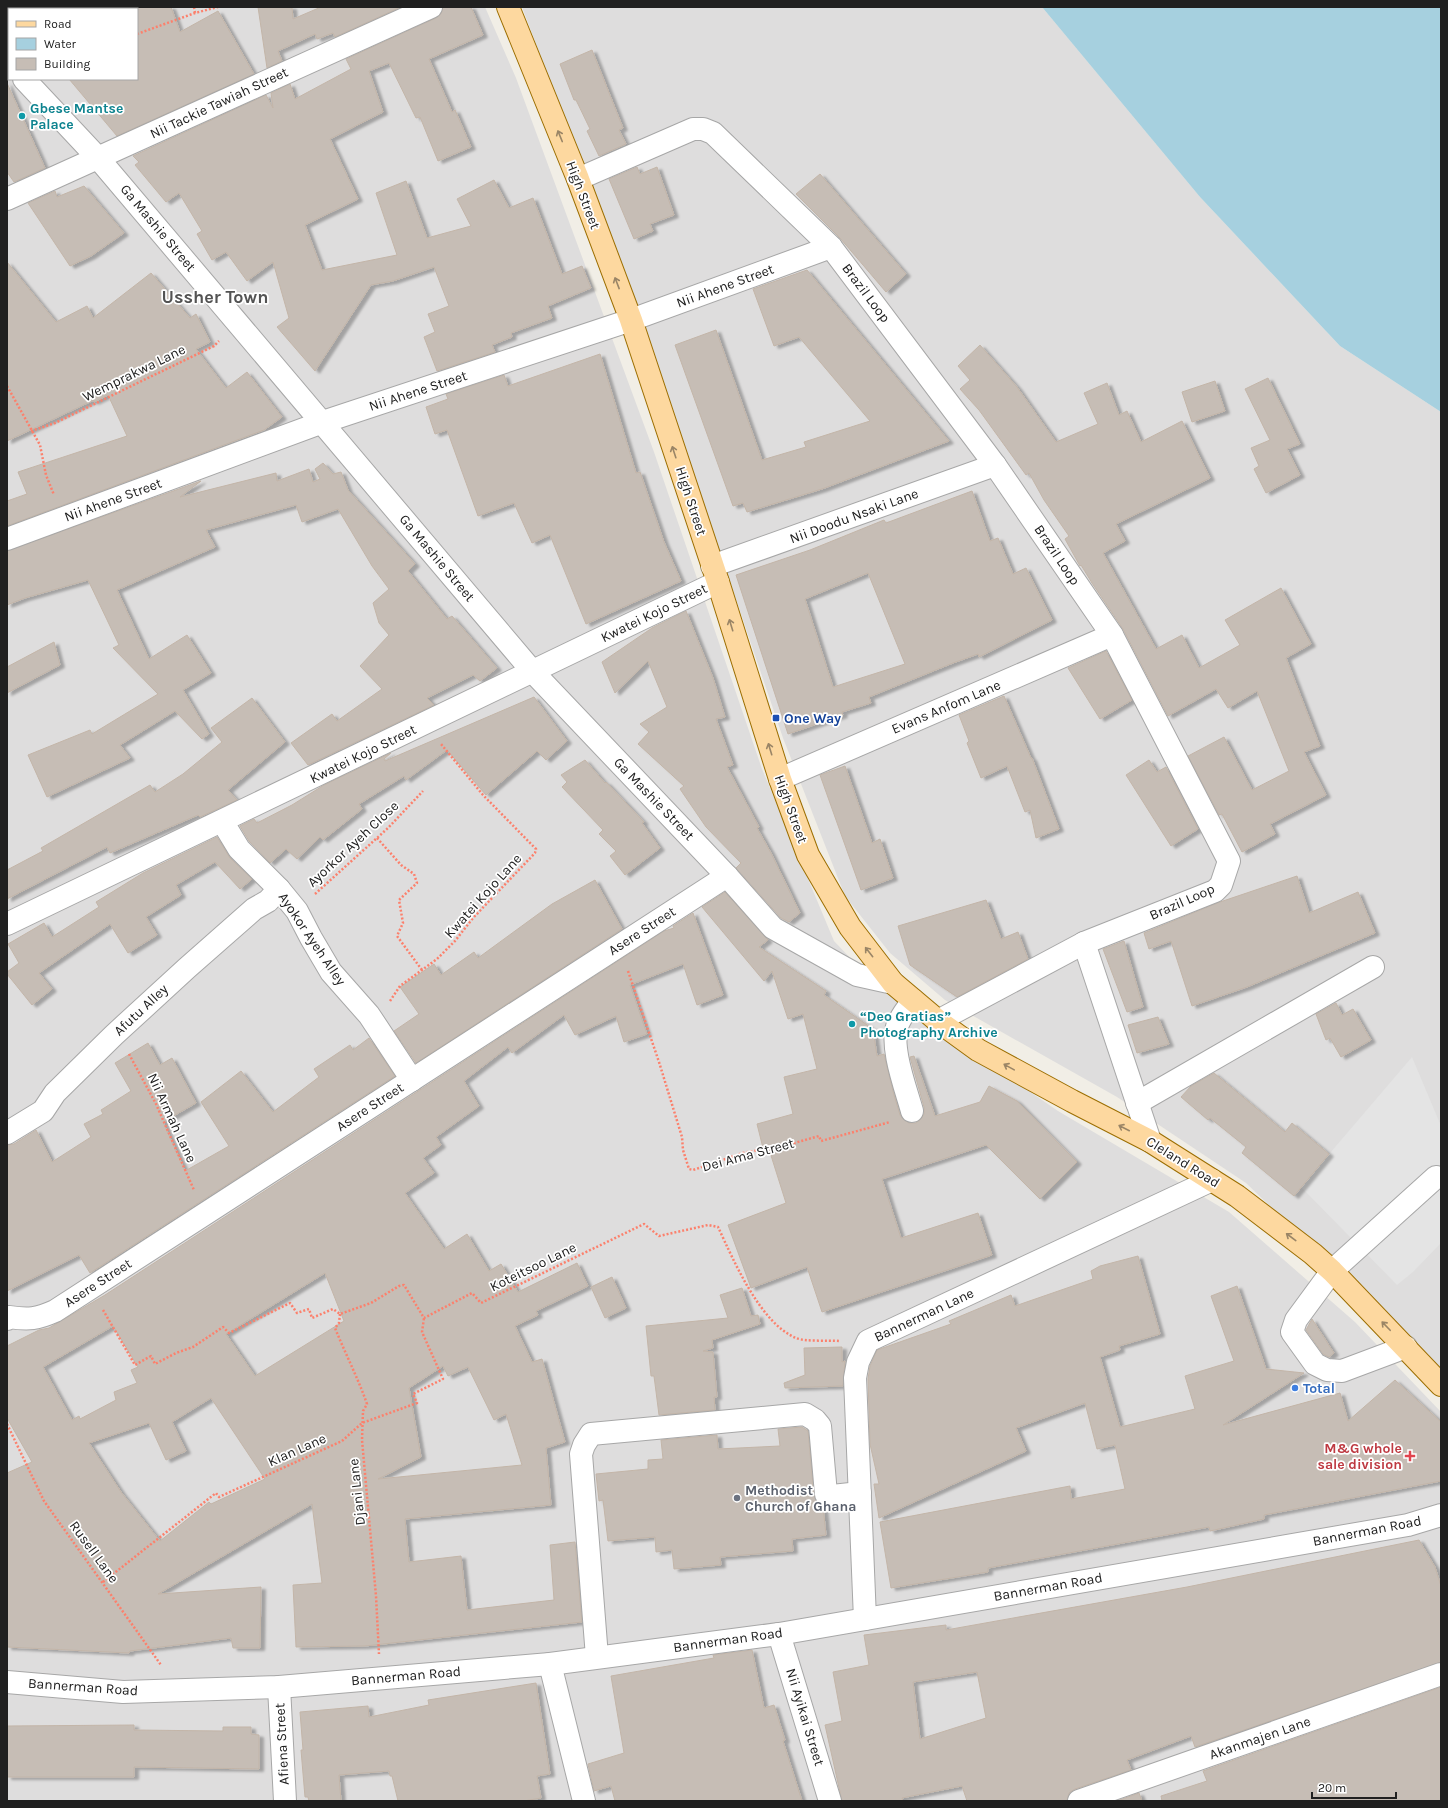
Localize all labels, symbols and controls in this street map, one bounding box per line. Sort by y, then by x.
legend [8,8,138,80]
text: Road [44,17,72,31]
text: Water [44,37,77,51]
text: Building [44,57,91,71]
street label: Nii Tackie Tawiah Street [147,64,291,142]
place label: Gbese Mantse Palace [30,100,123,133]
marker: Gbese Mantse Palace [17,111,27,121]
one-way arrow [556,131,564,143]
street label: High Street [562,159,604,231]
street label: Ga Mashie Street [117,181,199,275]
street label: Brazil Loop [838,260,894,326]
street label: Nii Ahene Street [674,261,776,311]
one-way arrow [613,278,621,290]
district label: Ussher Town [162,286,268,308]
street label: Wemprakwa Lane [80,341,188,405]
street label: Nii Ahene Street [367,367,469,415]
one-way arrow [670,446,678,458]
street label: High Street [672,464,710,538]
street label: Nii Ahene Street [62,475,164,525]
street label: Nii Doodu Nsaki Lane [787,485,921,547]
street label: Ga Mashie Street [396,511,478,605]
street label: Brazil Loop [1031,521,1083,589]
street label: Kwatei Kojo Street [598,580,710,646]
one-way arrow [727,618,734,631]
street label: Evans Anfom Lane [889,676,1003,738]
place label: One Way [784,710,841,727]
marker: One Way [771,713,781,723]
street label: Kwatei Kojo Street [307,721,419,787]
one-way arrow [766,742,773,755]
street label: Ga Mashie Street [610,754,698,844]
street label: High Street [771,772,811,846]
street label: Ayorkor Ayeh Close [304,797,402,891]
street label: Kwatei Kojo Lane [441,850,525,942]
street label: Brazil Loop [1147,880,1217,924]
street label: Ayokor Ayeh Alley [275,889,350,989]
street label: Asere Street [605,903,679,959]
one-way arrow [865,947,873,958]
street label: Afutu Alley [110,980,172,1039]
place label: “Deo Gratias” Photography Archive [860,1008,998,1041]
marker: “Deo Gratias” Photography Archive [847,1019,857,1029]
one-way arrow [1003,1062,1015,1070]
street label: Nii Armah Lane [144,1071,200,1165]
street label: Asere Street [333,1079,407,1135]
one-way arrow [1118,1124,1130,1131]
street label: Cleland Road [1143,1133,1223,1191]
street label: Dei Ama Street [700,1135,796,1175]
one-way arrow [1285,1233,1296,1241]
street label: Koteitsoo Lane [487,1239,579,1295]
street label: Asere Street [61,1255,135,1311]
street label: Bannerman Lane [871,1284,977,1346]
one-way arrow [1381,1321,1390,1331]
place label: Total [1303,1380,1335,1397]
marker: Total [1290,1383,1300,1393]
street label: Klan Lane [265,1430,329,1470]
place label: M&G whole sale division [1318,1440,1402,1473]
marker: M&G whole sale division [1405,1451,1415,1461]
street label: Djani Lane [345,1458,369,1526]
place label: Methodist Church of Ghana [745,1482,856,1515]
marker: Methodist Church of Ghana [732,1493,742,1503]
street label: Bannerman Road [1311,1512,1423,1550]
street label: Rusell Lane [66,1518,122,1586]
street label: Bannerman Road [992,1569,1104,1605]
street label: Bannerman Road [672,1624,784,1656]
street label: Bannerman Road [350,1663,462,1689]
street label: Nii Ayikai Street [782,1666,828,1768]
street label: Bannerman Road [27,1675,139,1699]
street label: Afiena Street [271,1703,293,1785]
street label: Akanmajen Lane [1207,1713,1313,1763]
scale bar [1312,1774,1396,1800]
text: 20 m [1318,1781,1346,1795]

